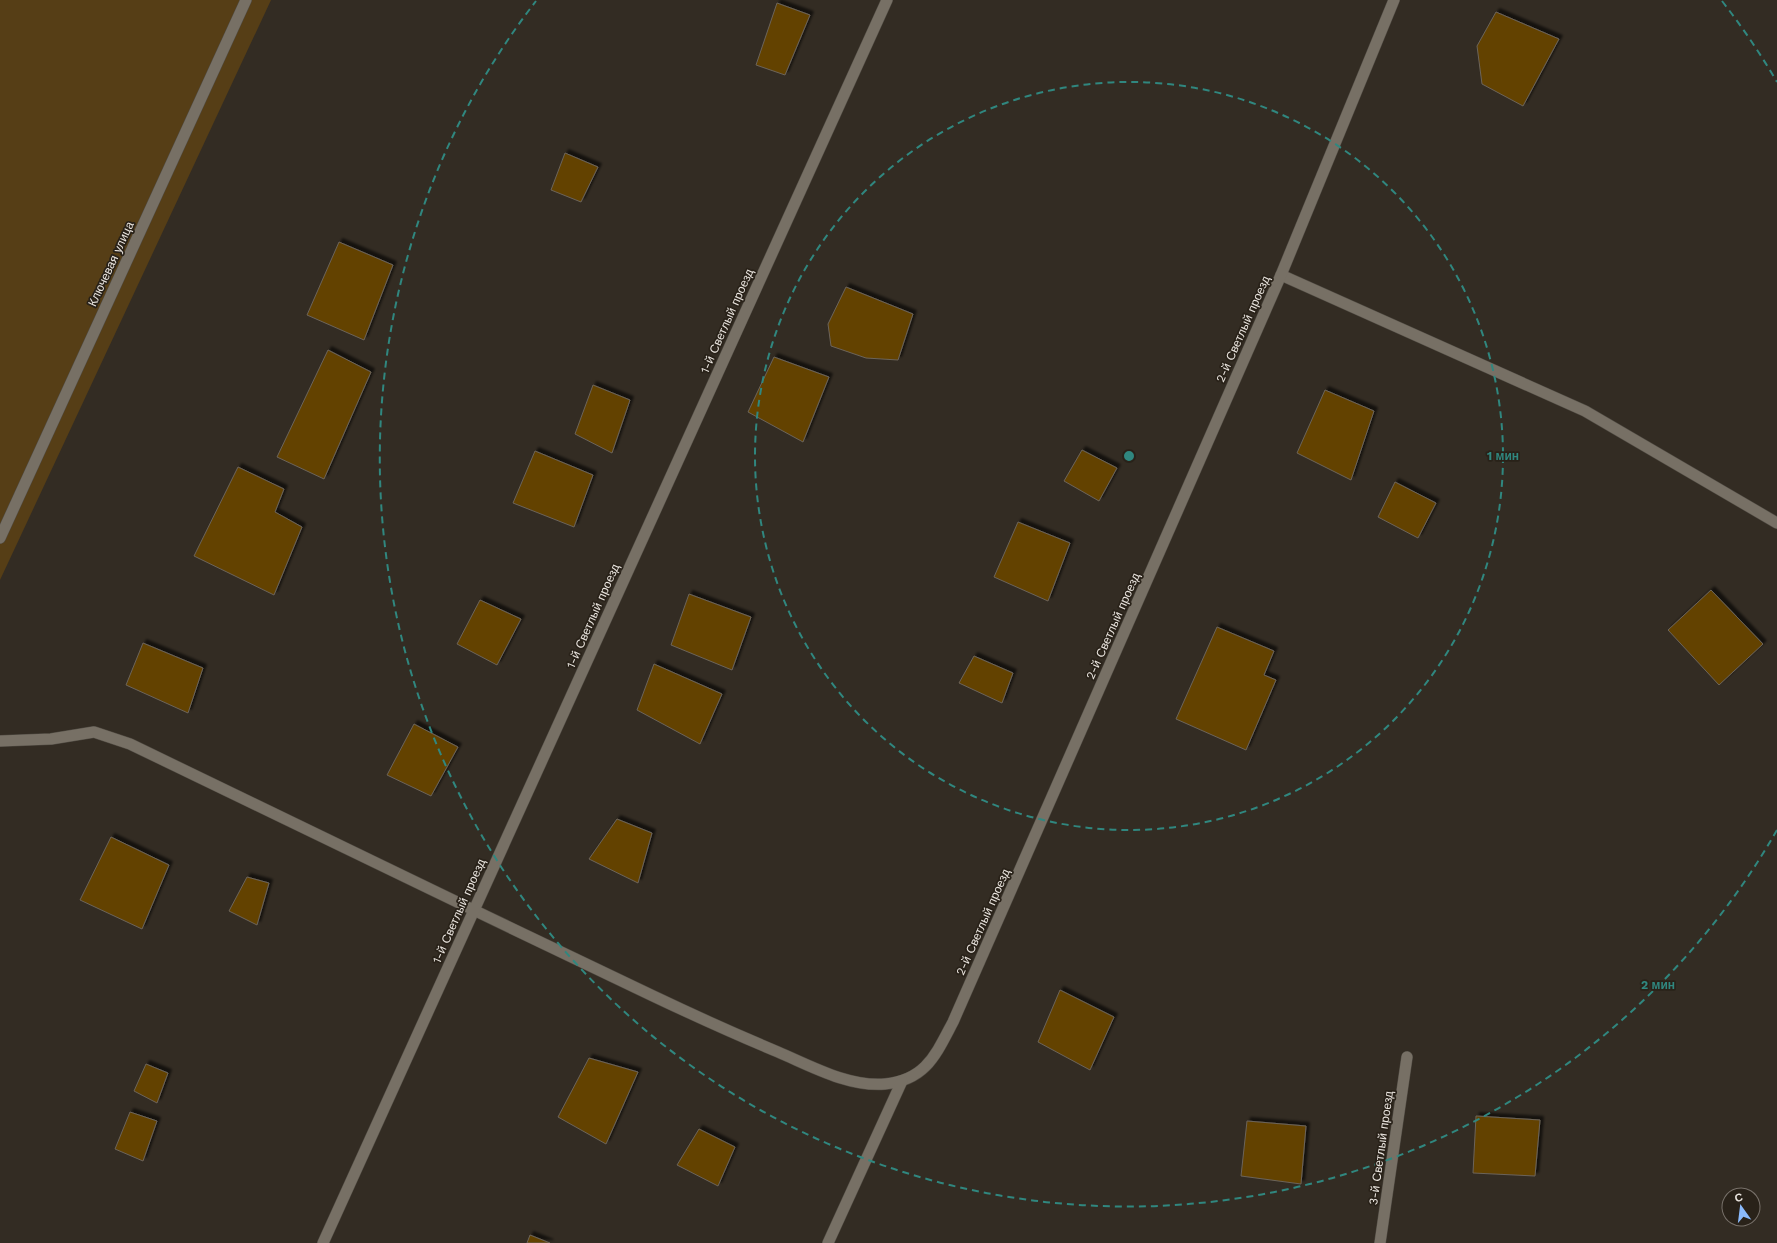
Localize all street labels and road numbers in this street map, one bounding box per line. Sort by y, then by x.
street label: Ключевая улица [85,219,137,309]
street label: 1-й Светлый проезд [698,267,756,375]
street label: 2-й Светлый проезд [1213,274,1273,384]
street label: 1-й Светлый проезд [564,562,622,670]
street label: 2-й Светлый проезд [1083,571,1143,681]
street label: 1-й Светлый проезд [430,857,488,965]
street label: 2-й Светлый проезд [953,867,1013,977]
street label: 3-й Светлый проезд [1366,1090,1396,1206]

